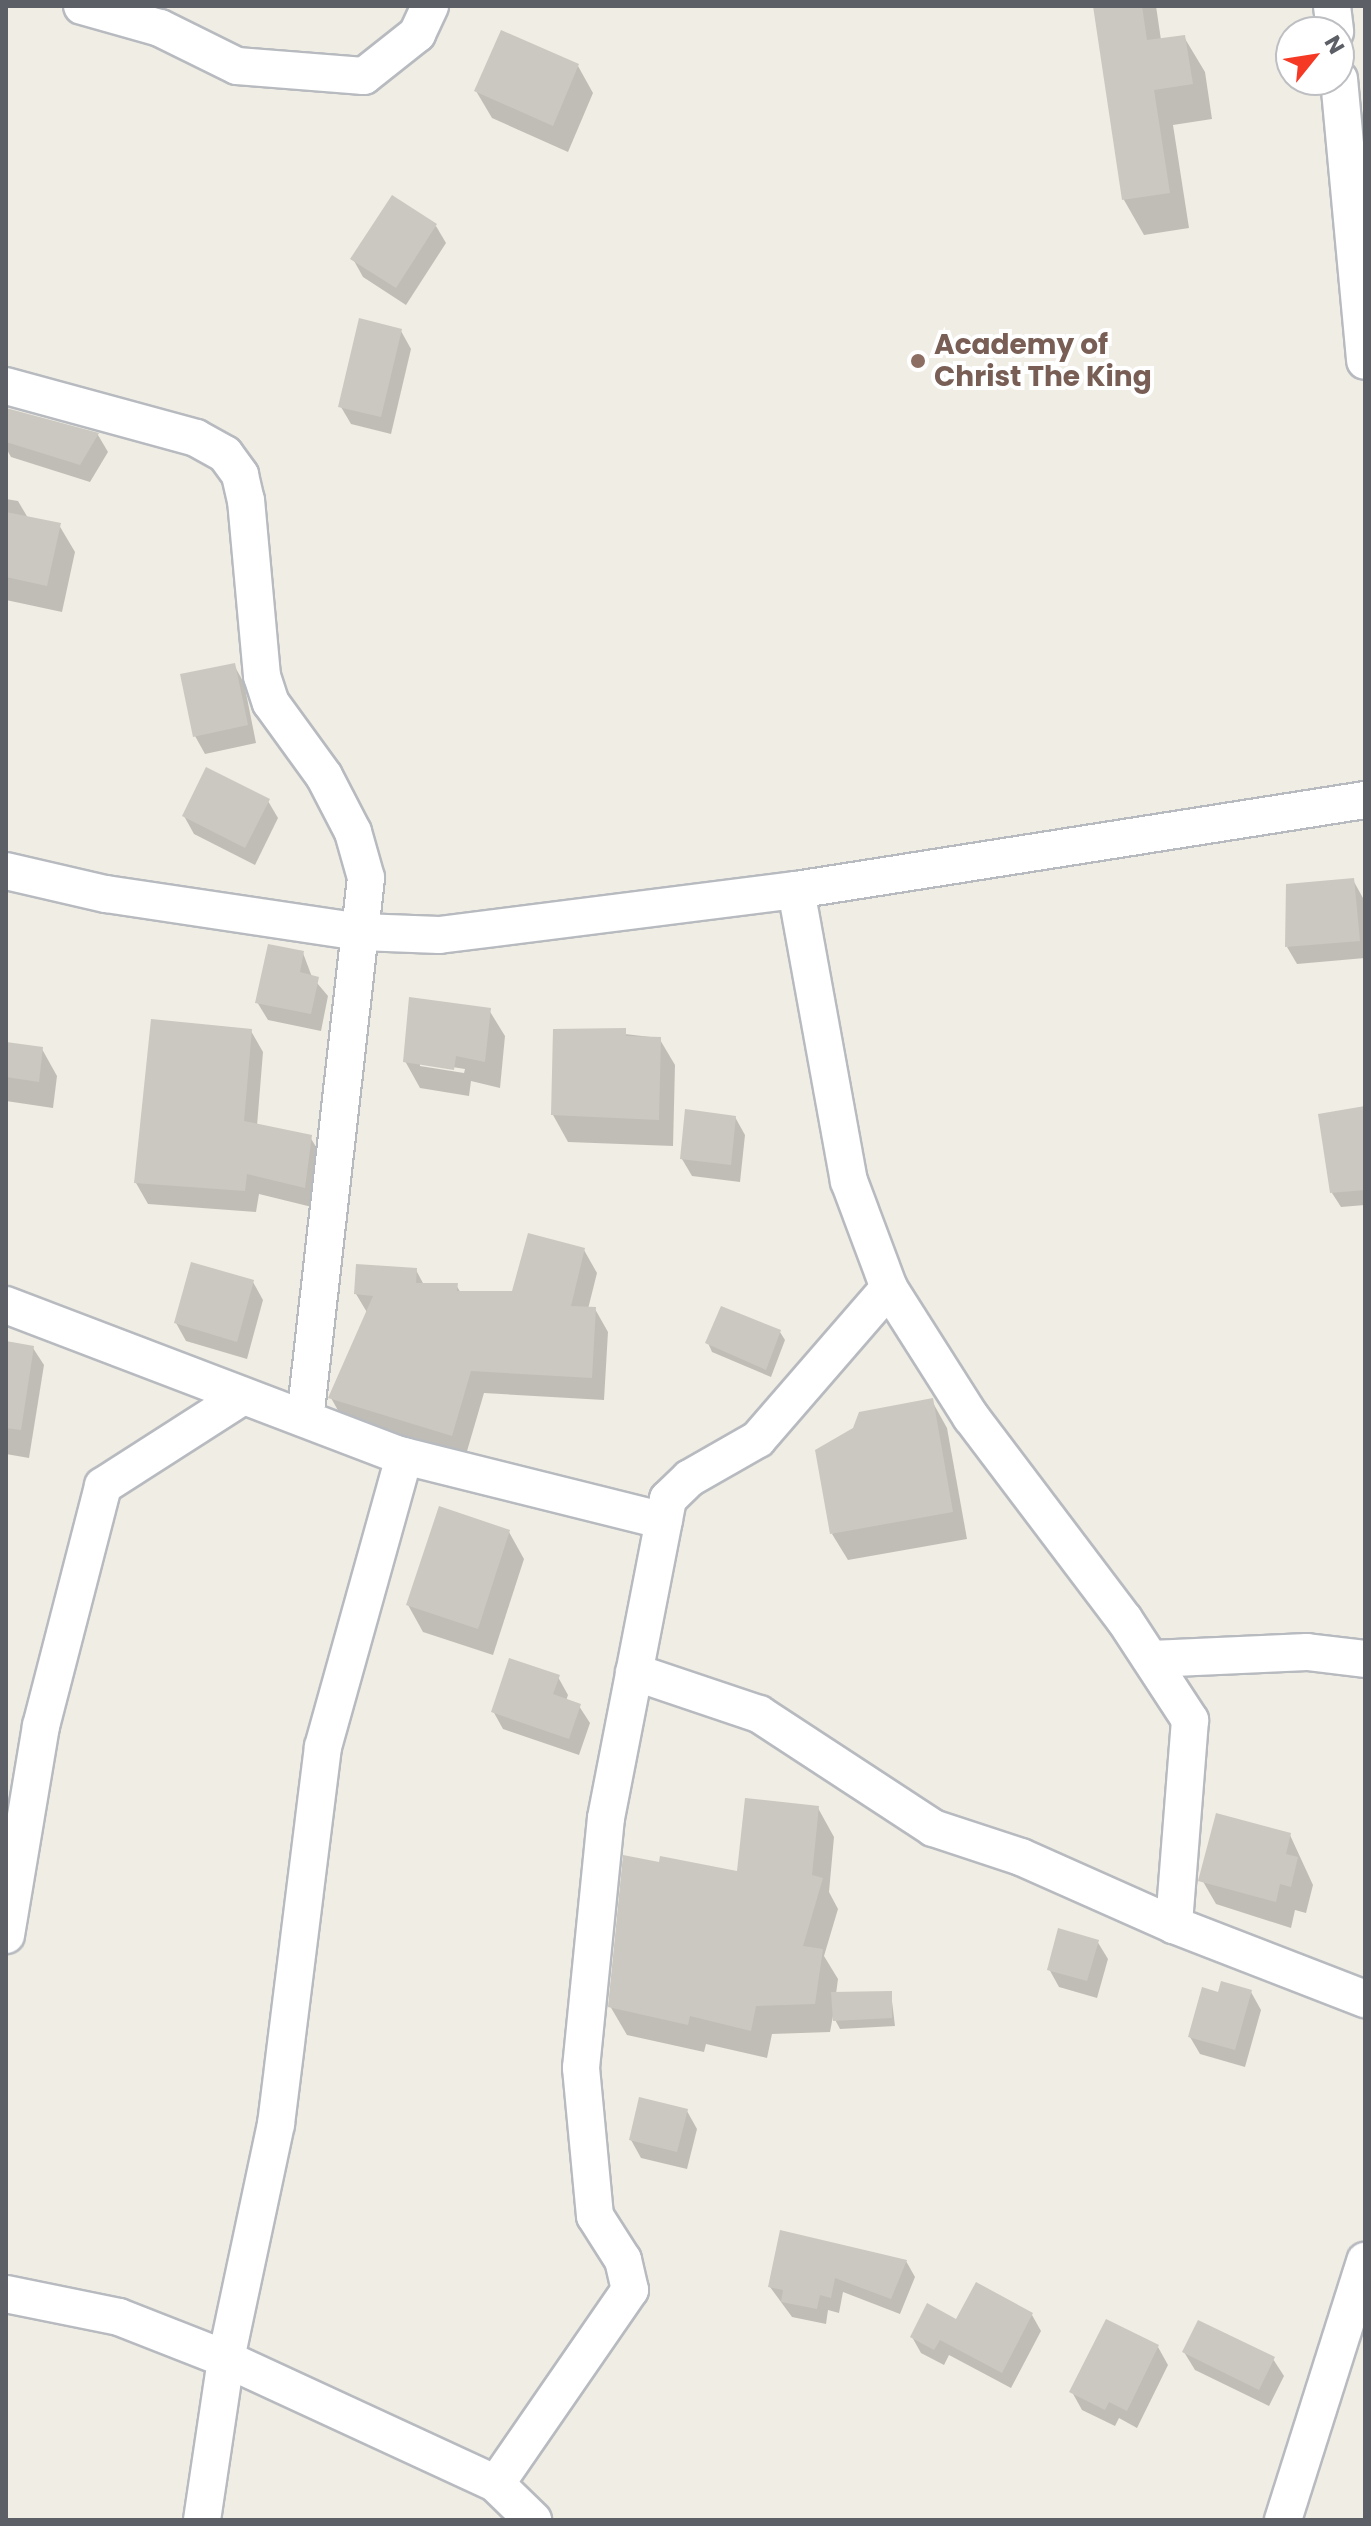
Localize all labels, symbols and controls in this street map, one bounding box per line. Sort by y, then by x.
north arrow [1275,16,1355,96]
text: N [1317,30,1352,60]
place label: Academy of Christ The King [934,328,1152,394]
marker: Academy of Christ The King [909,352,927,370]

